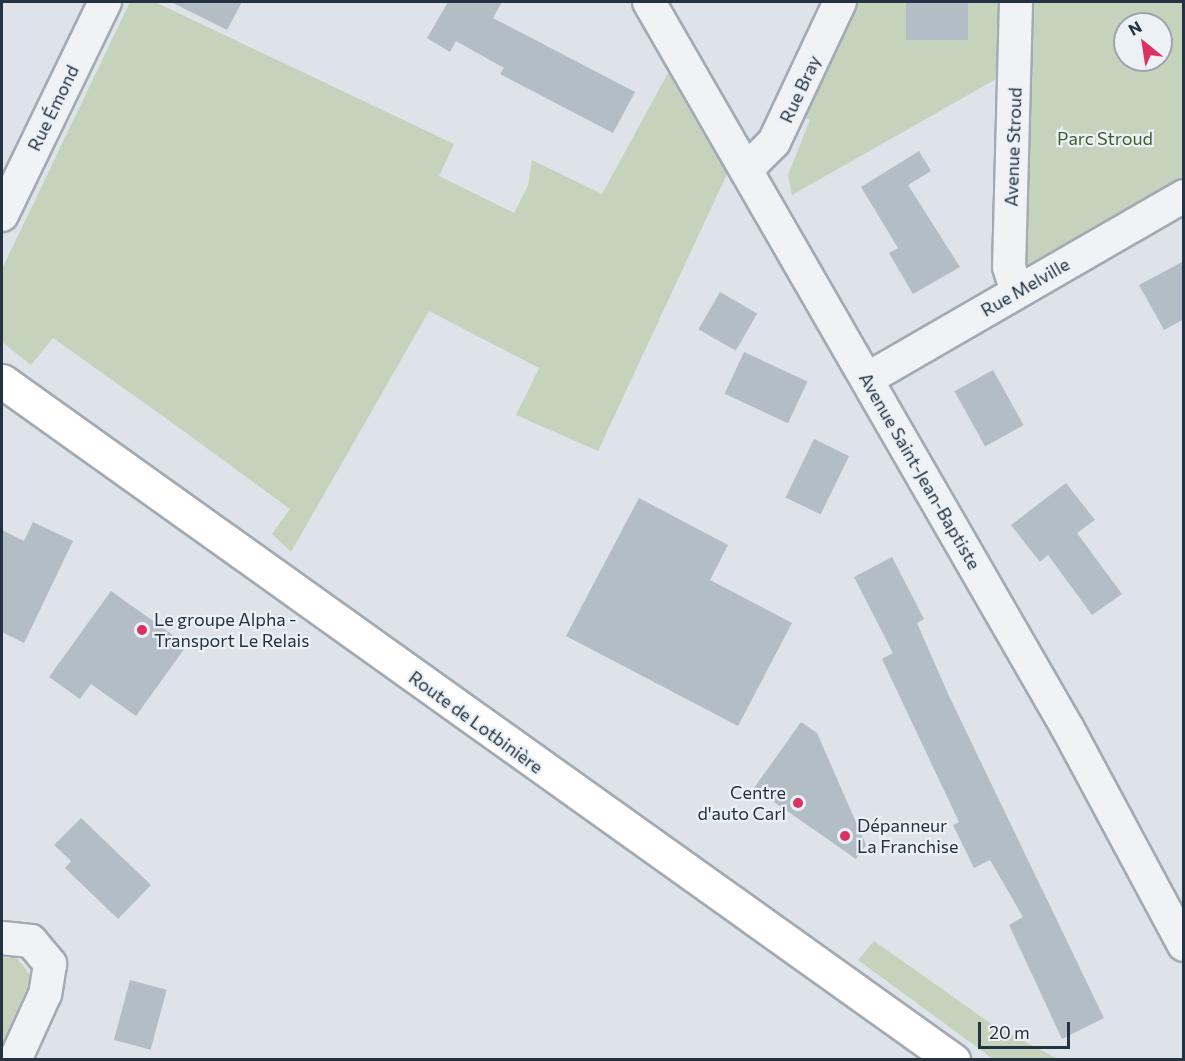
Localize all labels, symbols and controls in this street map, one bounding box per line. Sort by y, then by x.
north arrow [1113,12,1173,72]
text: N [1125,16,1145,39]
street label: Rue Bray [775,52,825,126]
street label: Rue Émond [23,62,83,154]
street label: Avenue Stroud [1000,87,1026,207]
park label: Parc Stroud [1057,127,1153,149]
street label: Rue Melville [977,253,1073,321]
street label: Avenue Saint-Jean-Baptiste [855,369,985,573]
place label: Le groupe Alpha - Transport Le Relais [154,609,309,652]
marker: Le groupe Alpha - Transport Le Relais [135,623,149,637]
street label: Route de Lotbinière [405,666,547,778]
place label: Centre d'auto Carl [698,782,786,824]
marker: Centre d'auto Carl [791,796,805,810]
place label: Dépanneur La Franchise [857,815,958,858]
marker: Dépanneur La Franchise [838,829,852,843]
scale bar [981,1010,1072,1048]
text: 20 m [989,1021,1030,1043]

